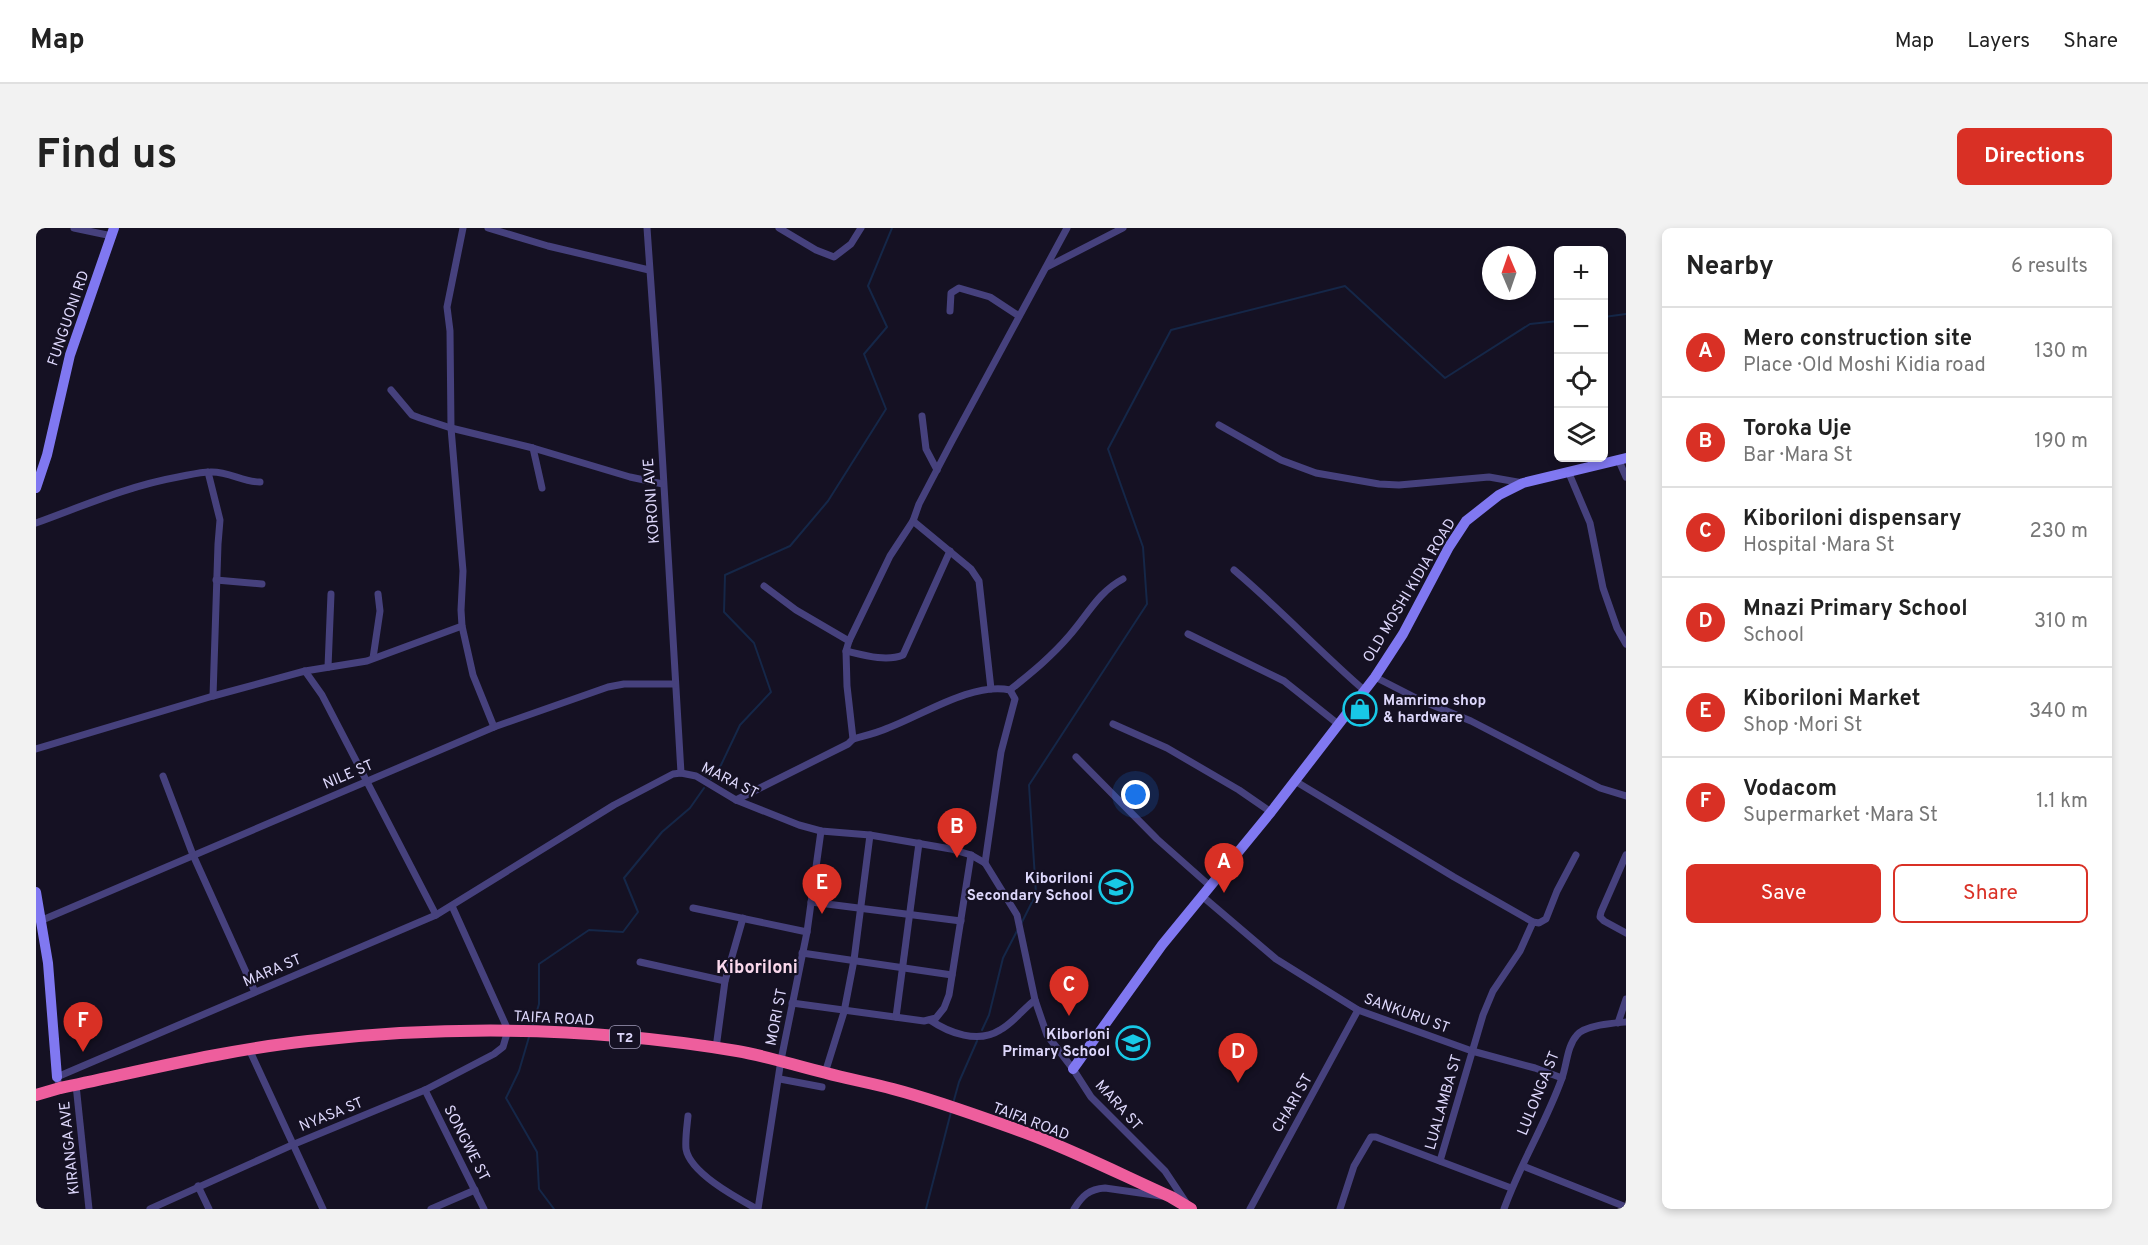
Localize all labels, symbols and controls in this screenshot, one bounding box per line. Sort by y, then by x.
text: Map [30,23,85,59]
text: Map [1895,28,1934,55]
text: Layers [1967,28,2030,55]
text: Share [2063,28,2118,55]
button: Directions [1957,128,2112,185]
text: Find us [36,130,177,183]
north arrow [1482,246,1536,300]
map controls [1554,246,1608,462]
button: + [1554,246,1608,300]
text: Nearby [1686,251,1774,284]
text: 6 results [2011,254,2088,280]
street label: FUNGUONI RD [44,268,95,369]
button: − [1554,300,1608,354]
text: Mero construction site [1743,326,1972,353]
text: A [1698,339,1713,365]
text: 130 m [2034,339,2088,365]
text: Place · Old Moshi Kidia road [1743,353,1986,379]
button: locate [1554,354,1608,408]
button: layers [1554,408,1608,462]
text: Toroka Uje [1743,416,1852,443]
text: B [1699,429,1712,455]
text: 190 m [2034,429,2088,455]
text: Bar · Mara St [1743,443,1852,469]
street label: KORONI AVE [640,457,665,544]
text: Kiboriloni dispensary [1743,506,1961,533]
street label: OLD MOSHI KIDIA ROAD [1360,515,1461,666]
text: C [1699,519,1712,545]
text: 230 m [2029,519,2088,545]
text: Hospital · Mara St [1743,533,1894,559]
text: Mnazi Primary School [1743,596,1968,623]
text: D [1698,609,1713,635]
text: 310 m [2034,609,2088,635]
text: School [1743,623,1804,649]
text: Kiboriloni Market [1743,686,1920,713]
shop icon: Mamrimo shop & hardware [1342,691,1378,727]
place label: Mamrimo shop & hardware [1383,692,1486,728]
text: E [1699,699,1712,725]
text: 340 m [2029,699,2088,725]
text: Shop · Mori St [1743,713,1862,739]
street label: NILE ST [320,756,377,794]
street label: MARA ST [697,759,761,804]
text: Vodacom [1743,776,1837,803]
your location [1121,780,1150,809]
text: F [1700,789,1711,815]
text: 1.1 km [2036,789,2088,815]
text: Supermarket · Mara St [1743,803,1938,829]
pin: B [938,808,976,858]
pin: A [1204,844,1244,893]
pin: E [802,864,842,914]
button: Save [1686,864,1881,923]
button: Share [1893,864,2088,923]
school or university icon: Kiboriloni Secondary School [1098,869,1134,905]
place label: Kiboriloni Secondary School [967,870,1093,906]
street label: MARA ST [240,951,305,992]
district label: Kiboriloni [716,957,798,980]
pin: C [1050,966,1088,1016]
street label: MORI ST [763,987,792,1048]
street label: SANKURU ST [1361,990,1452,1039]
pin: F [64,1002,102,1052]
street label: TAIFA ROAD [513,1008,595,1031]
school or university icon: Kiborloni Primary School [1115,1025,1151,1061]
road number: T2 [610,1026,640,1048]
place label: Kiborloni Primary School [1002,1026,1110,1062]
pin: D [1218,1034,1258,1083]
street label: LULONGA ST [1514,1049,1565,1138]
street label: LUALAMBA ST [1422,1053,1467,1152]
street label: CHARI ST [1269,1071,1318,1137]
street label: MARA ST [1090,1077,1146,1135]
street label: NYASA ST [297,1094,366,1137]
street label: TAIFA ROAD [989,1099,1072,1146]
street label: KIRANGA AVE [56,1100,85,1196]
street label: SONGWE ST [438,1102,493,1185]

